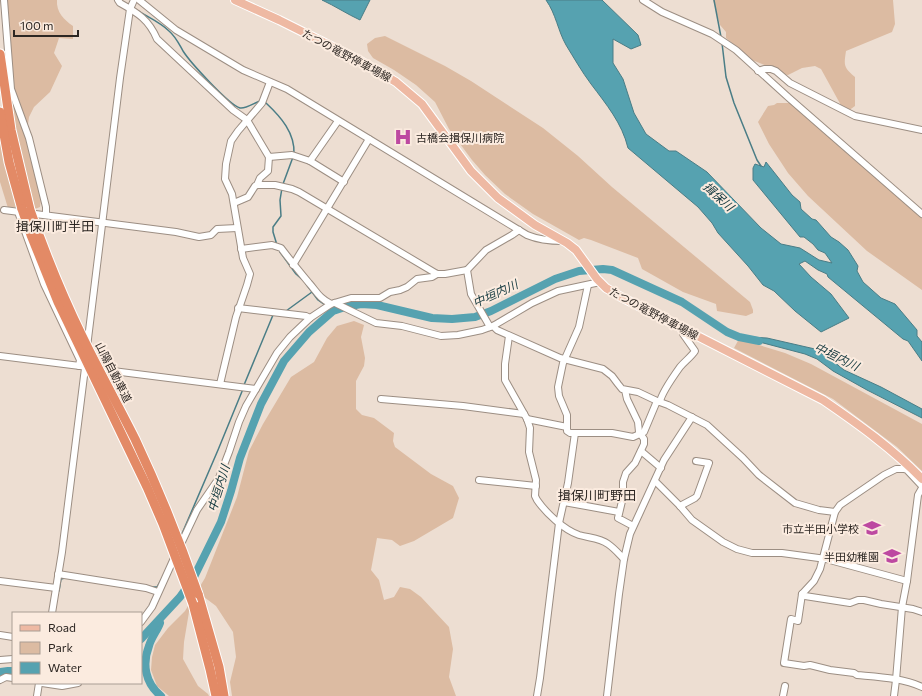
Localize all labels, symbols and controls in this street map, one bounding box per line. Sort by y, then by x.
scale bar [14,12,78,38]
text: 100 m [20,18,54,32]
street label: たつの竜野停車場線 [300,26,394,84]
hospital icon: 古橋会揖保川病院 [393,127,413,147]
place label: 古橋会揖保川病院 [416,131,504,144]
water label: 揖保川 [701,179,739,215]
district label: 揖保川町半田 [16,218,94,234]
water label: 中垣内川 [470,276,522,309]
street label: たつの竜野停車場線 [607,284,701,342]
water label: 中垣内川 [812,339,863,374]
street label: 山陽自動車道 [93,340,135,404]
water label: 中垣内川 [204,461,232,513]
district label: 揖保川町野田 [558,487,636,503]
school or university icon: 市立半田小学校 [862,518,882,538]
place label: 市立半田小学校 [782,522,859,535]
school or university icon: 半田幼稚園 [882,546,902,566]
place label: 半田幼稚園 [824,550,879,563]
legend [12,612,142,684]
text: Road [48,620,76,634]
text: Park [48,640,74,654]
text: Water [48,660,82,674]

